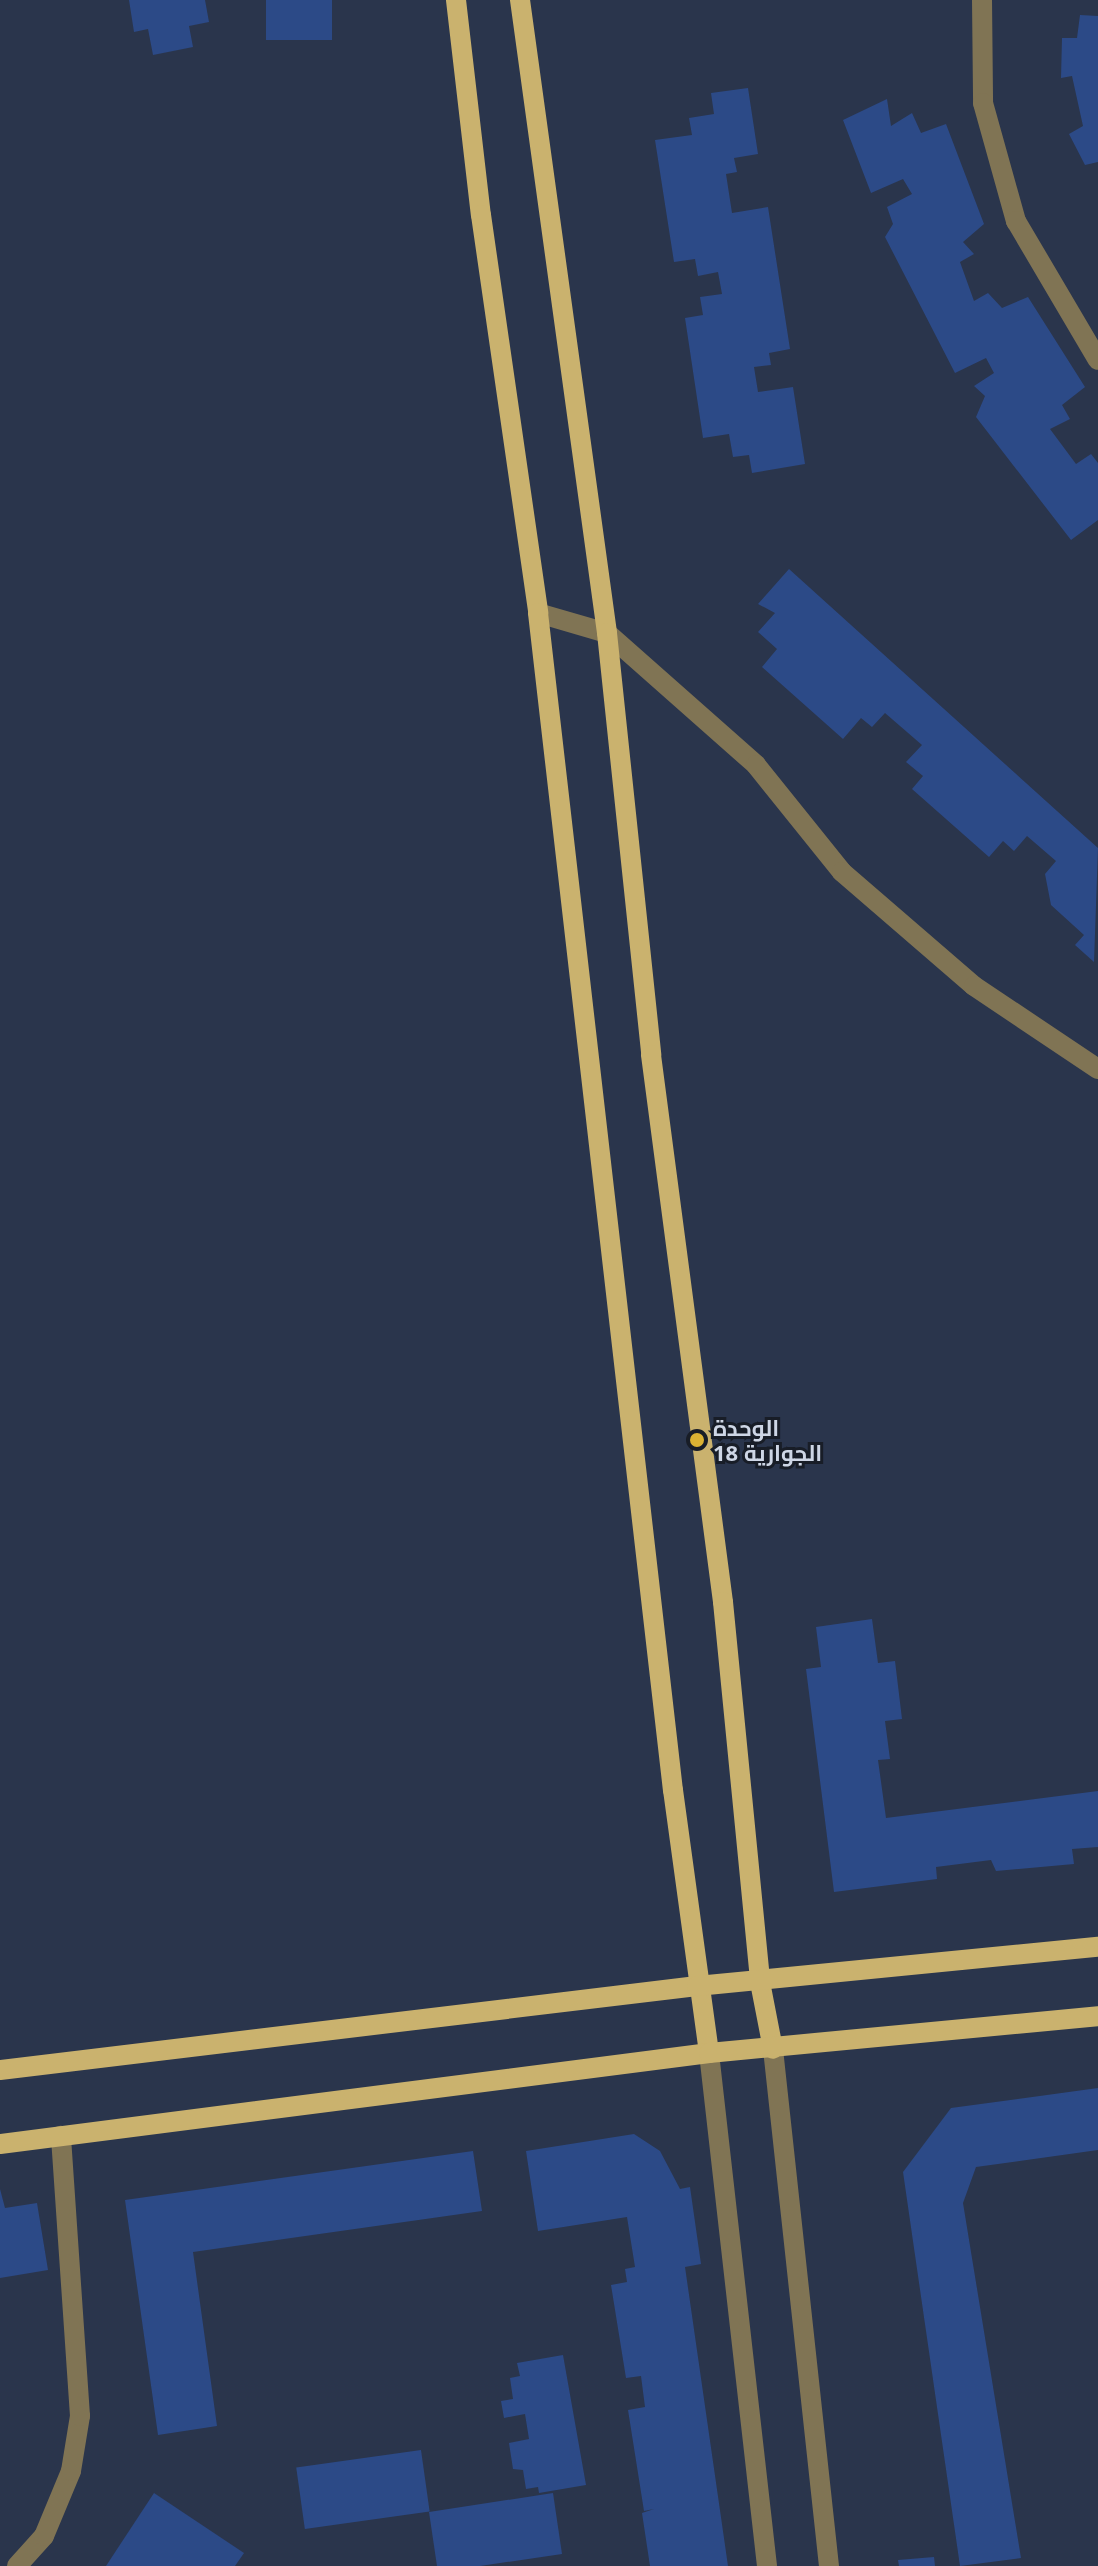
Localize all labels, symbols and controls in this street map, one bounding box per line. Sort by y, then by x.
place label: الوحدة الجوارية 18 [713,1414,822,1466]
marker: الوحدة الجوارية 18 [688,1431,706,1449]

